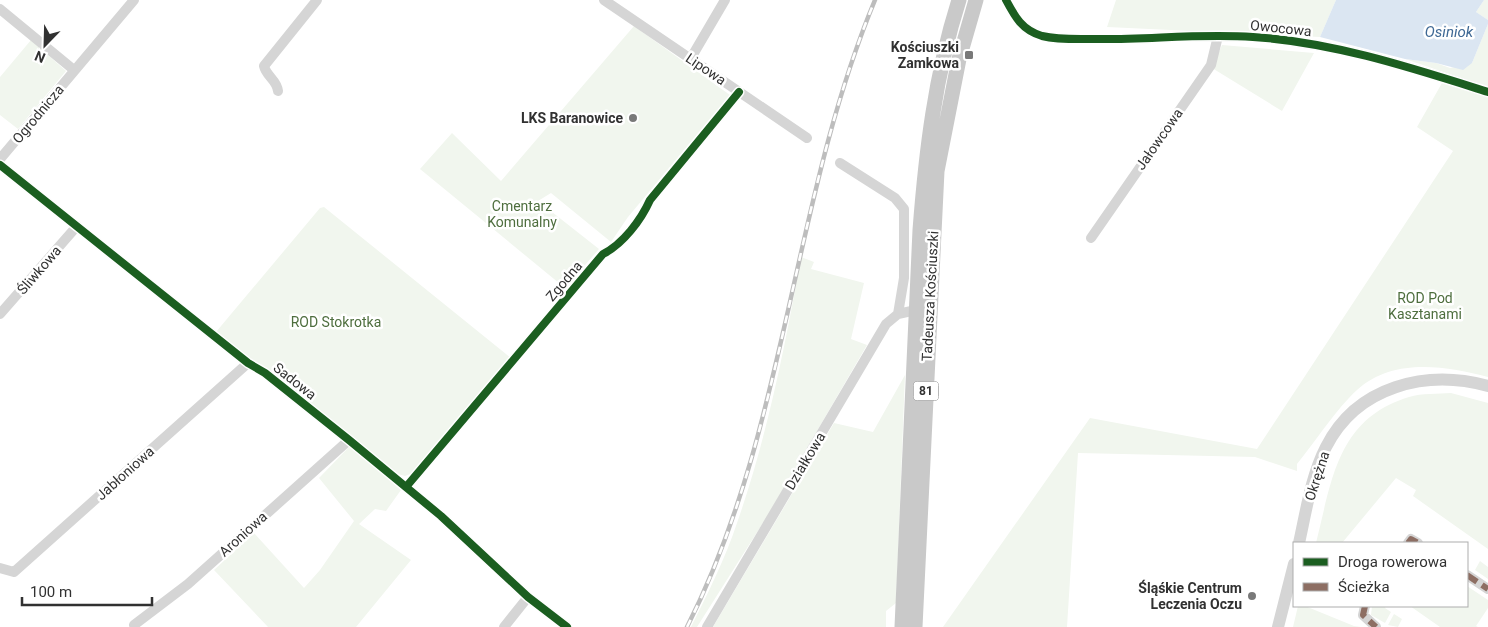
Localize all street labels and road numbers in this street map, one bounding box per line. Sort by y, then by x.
street label: Owocowa [1250,17,1312,39]
street label: Lipowa [683,50,729,88]
street label: Ogrodnicza [9,82,67,146]
street label: Jałowcowa [1132,105,1186,173]
street label: Tadeusza Kościuszki [919,230,941,362]
street label: Śliwkowa [13,242,64,297]
street label: Zgodna [543,258,585,304]
street label: Sadowa [270,359,320,403]
road number: 81 [914,382,938,401]
street label: Działkowa [782,429,828,493]
street label: Jabłoniowa [93,443,157,503]
street label: Okrężna [1302,449,1332,503]
street label: Aroniowa [216,508,270,560]

